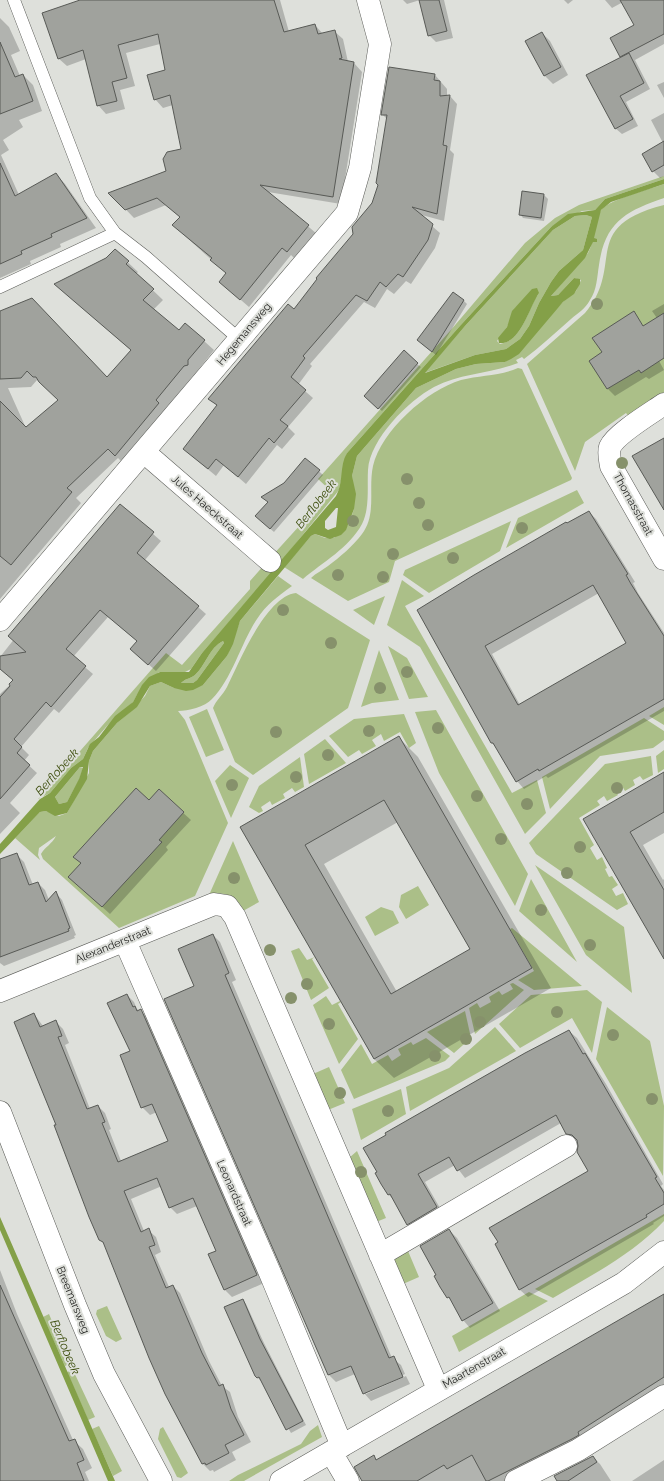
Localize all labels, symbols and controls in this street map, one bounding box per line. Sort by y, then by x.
street label: Hegemansweg [214,300,274,368]
street label: Thomasstraat [610,470,656,538]
street label: Jules Haeckstraat [169,473,246,542]
water label: Berflobeek [293,476,340,531]
water label: Berflobeek [32,745,82,798]
street label: Alexanderstraat [73,924,153,966]
street label: Leonardstraat [214,1158,254,1228]
street label: Breemarsweg [54,1265,92,1335]
water label: Berflobeek [47,1318,83,1377]
street label: Maartenstraat [440,1345,508,1391]

